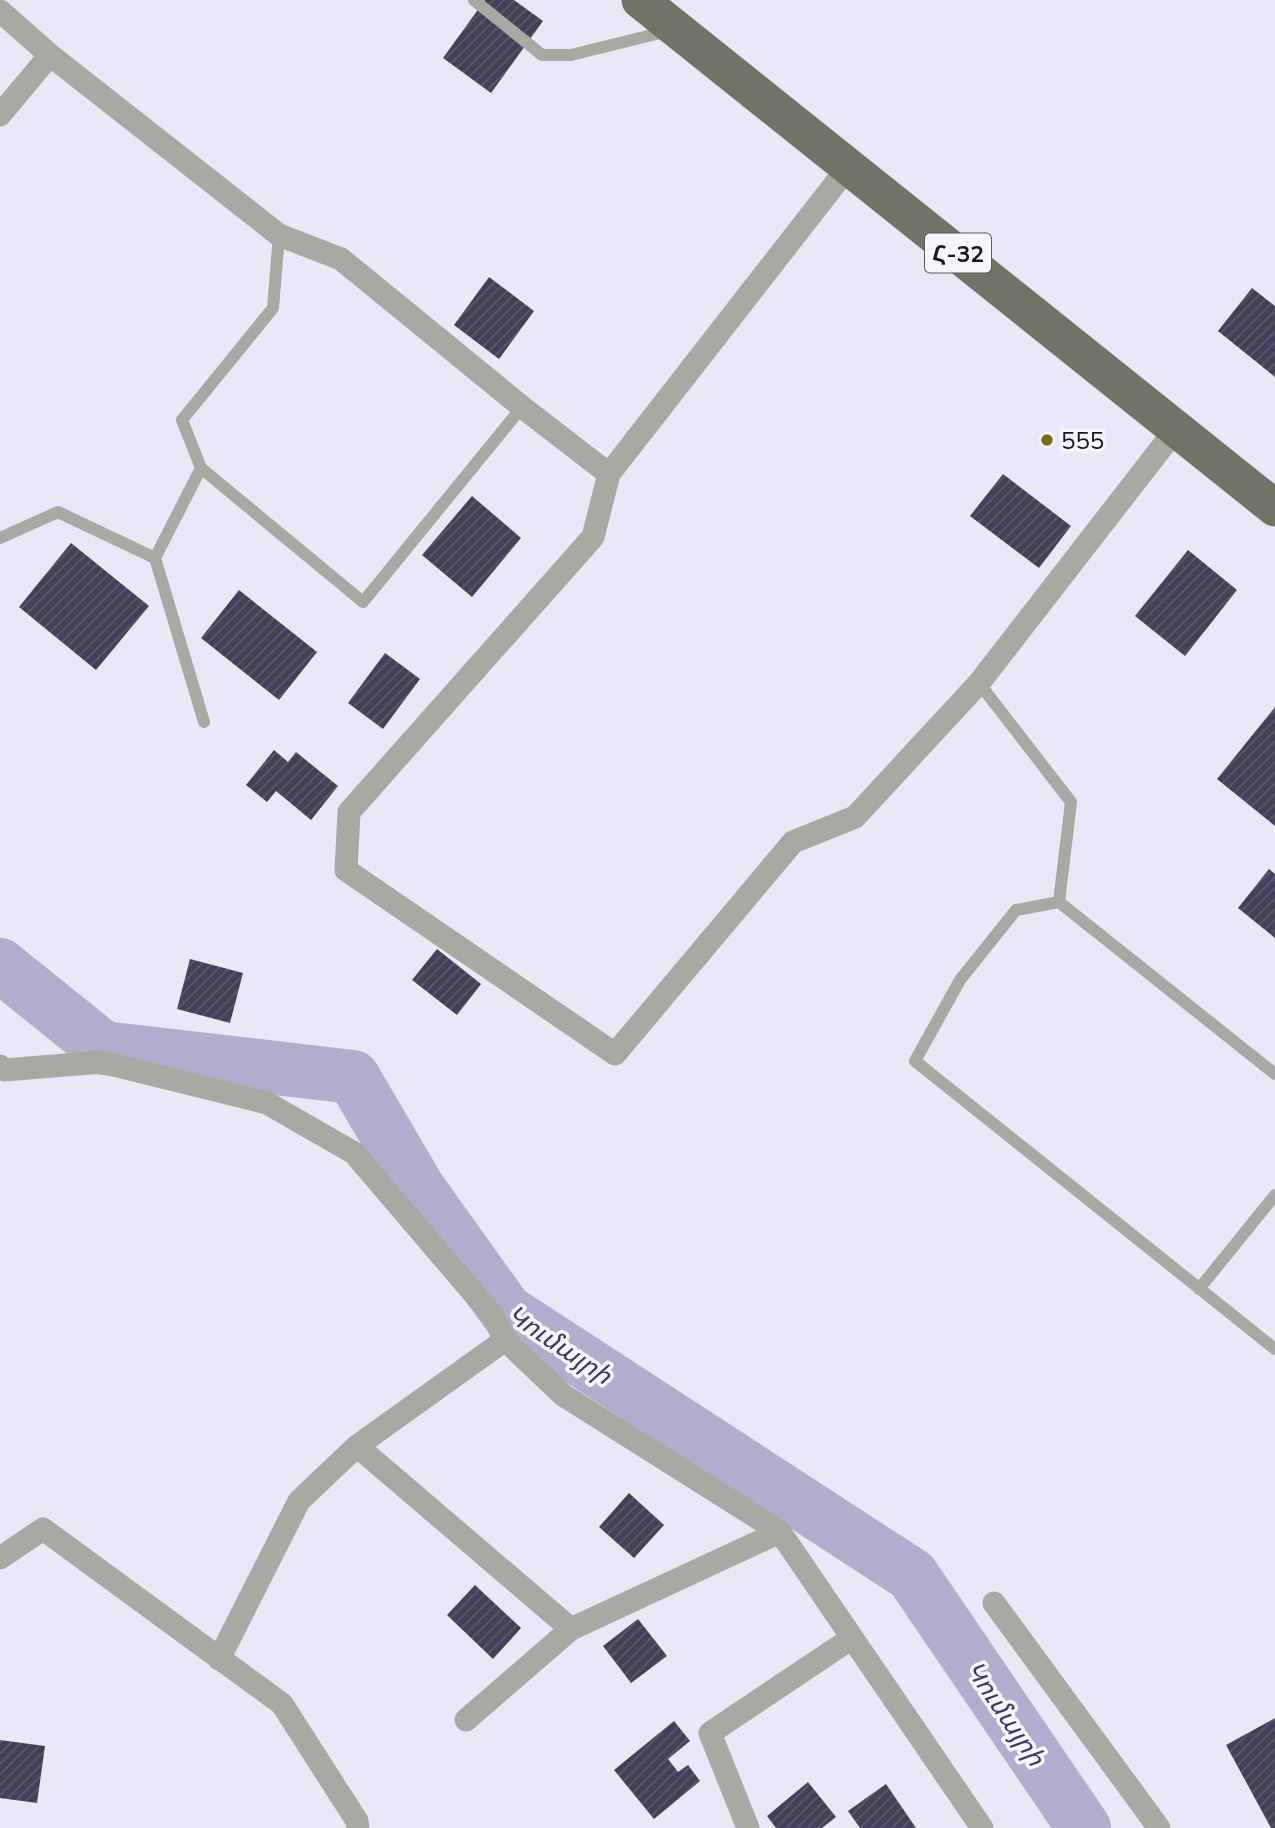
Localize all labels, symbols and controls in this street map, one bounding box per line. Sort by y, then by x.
road number: Հ-32 [925,234,991,272]
place label: 555 [1061,425,1104,455]
marker: 555 [1039,432,1055,448]
water label: Կումայրի [501,1297,619,1391]
water label: Կումայրի [959,1654,1053,1772]

